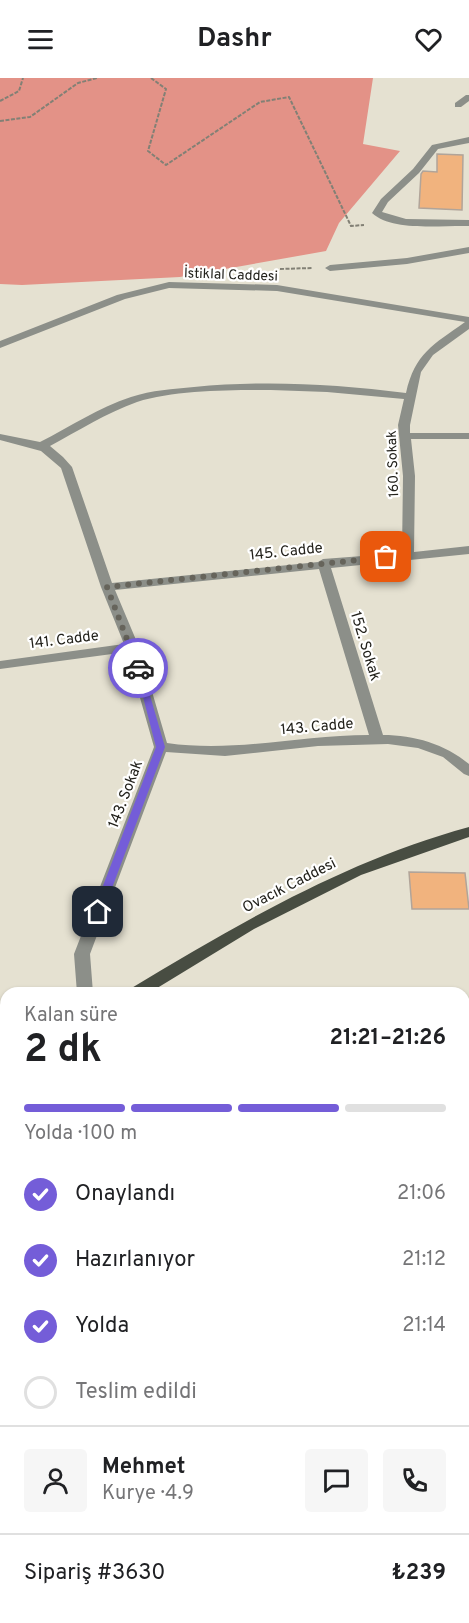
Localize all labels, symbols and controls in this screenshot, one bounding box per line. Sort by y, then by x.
text: Dashr [197,22,272,56]
icon: menu [24,23,57,56]
icon: heart [412,23,445,56]
street label: İstiklal Caddesi [184,264,278,286]
street label: 160. Sokak [384,430,403,498]
pin [360,531,411,582]
street label: 145. Cadde [249,539,324,566]
icon: bag [369,540,402,573]
street label: 152. Sokak [345,609,384,683]
street label: 141. Cadde [28,627,100,654]
courier [108,638,168,698]
icon: car [122,652,155,685]
street label: 143. Cadde [280,715,354,740]
street label: 143. Sokak [105,758,148,831]
street label: Ovacık Caddesi [240,855,340,918]
pin [72,886,123,937]
icon: home [81,895,114,928]
text: Kalan süre [24,1003,118,1029]
text: 21:21–21:26 [330,1025,446,1052]
text: 2 dk [24,1027,102,1076]
text: Yolda · 100 m [24,1121,137,1147]
icon: check [24,1178,57,1211]
text: Onaylandı [75,1181,175,1208]
text: 21:06 [397,1181,446,1207]
icon: check [24,1244,57,1277]
text: Hazırlanıyor [75,1247,195,1274]
text: 21:12 [402,1247,446,1273]
icon: check [24,1310,57,1343]
text: Yolda [75,1313,129,1340]
text: 21:14 [402,1313,446,1339]
text: Teslim edildi [75,1379,197,1406]
button: person [24,1449,87,1512]
button: chat [305,1449,368,1512]
button: phone [383,1449,446,1512]
text: Mehmet [102,1454,185,1481]
text: Kurye · 4.9 [102,1481,194,1507]
text: Sipariş #3630 [24,1560,165,1587]
text: ₺239 [391,1560,446,1587]

